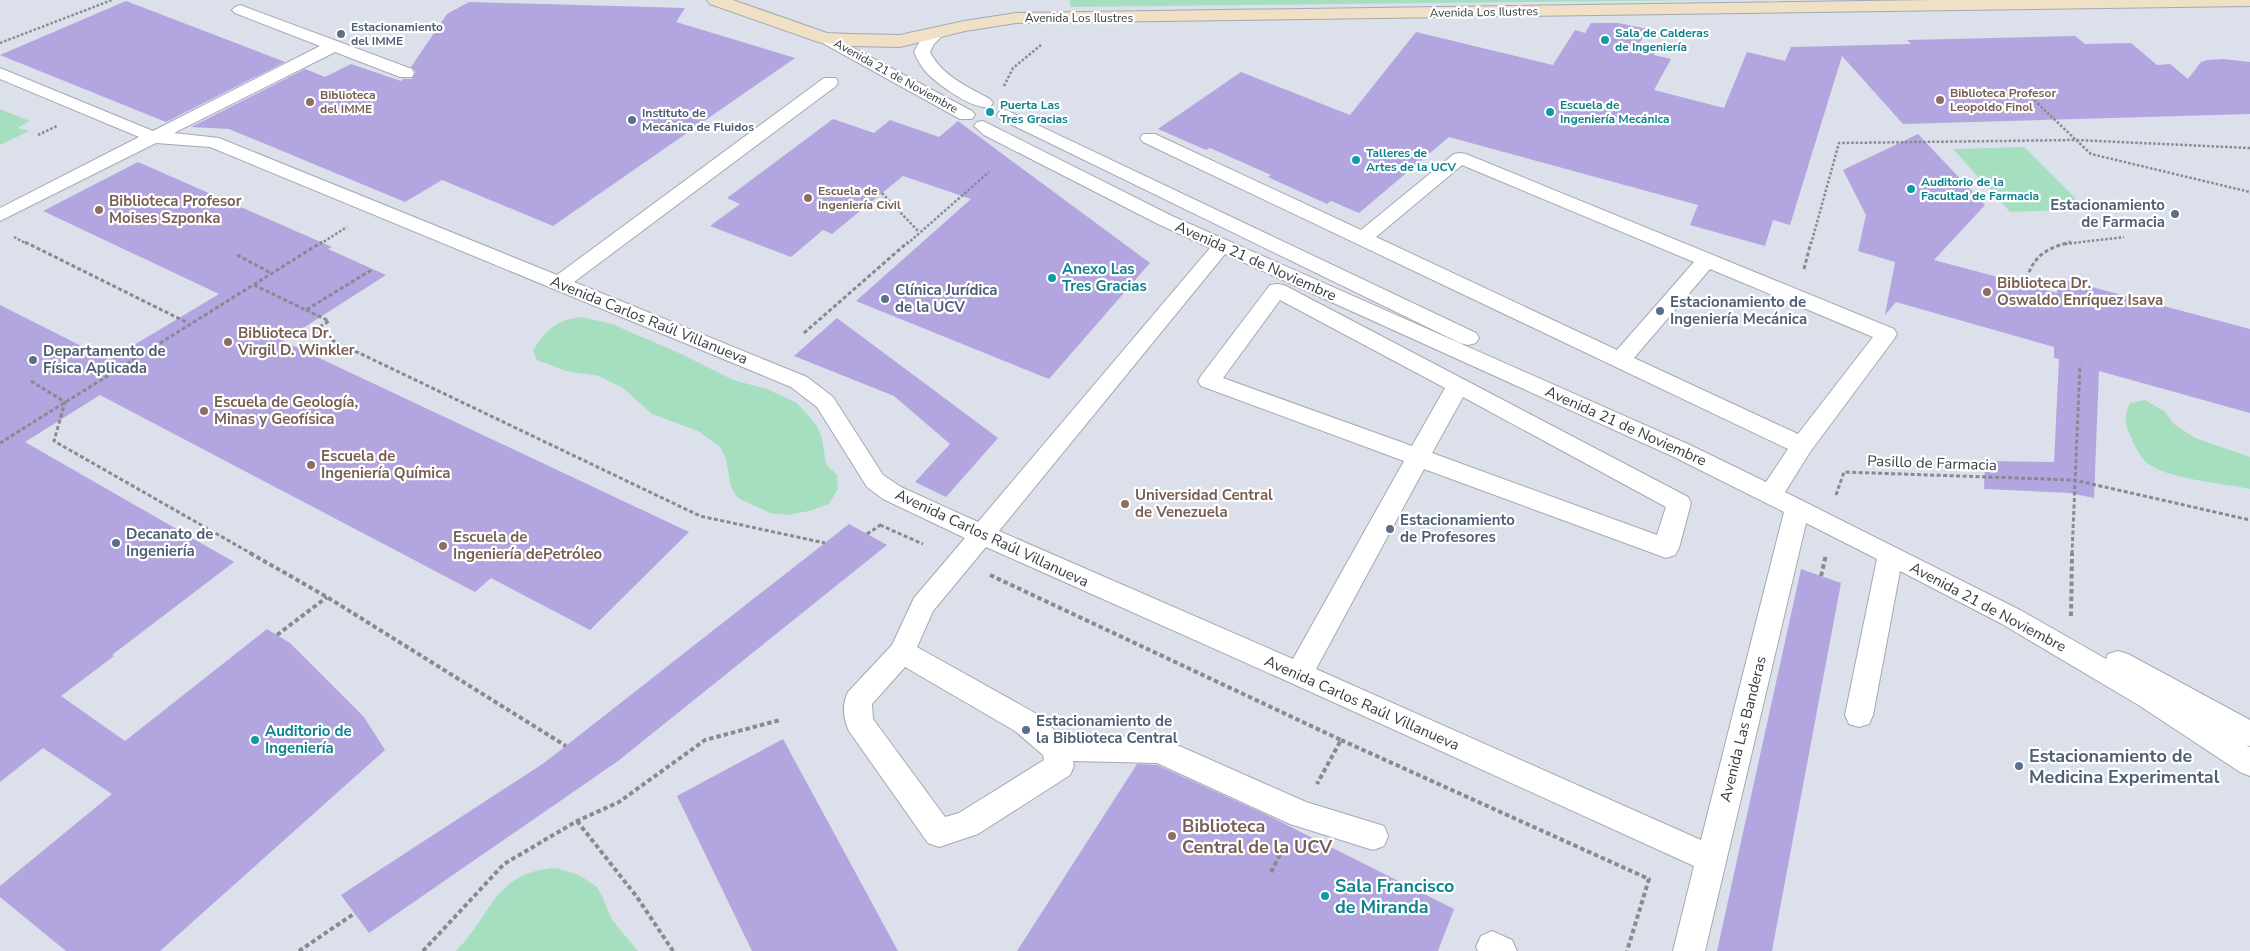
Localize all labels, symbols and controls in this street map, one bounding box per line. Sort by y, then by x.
street label: Avenida Los Ilustres [1430,3,1539,21]
street label: Avenida Los Ilustres [1025,10,1134,26]
place label: Estacionamiento del IMME [351,19,443,49]
place label: Sala de Calderas de Ingeniería [1615,25,1709,55]
marker: Estacionamiento del IMME [335,28,347,40]
marker: Sala de Calderas de Ingeniería [1599,34,1611,46]
street label: Avenida 21 de Noviembre [831,35,961,117]
place label: Biblioteca Profesor Leopoldo Finol [1950,85,2056,115]
place label: Biblioteca del IMME [320,87,376,117]
marker: Biblioteca Profesor Leopoldo Finol [1934,94,1946,106]
marker: Biblioteca del IMME [304,96,316,108]
place label: Puerta Las Tres Gracias [1000,97,1068,127]
place label: Escuela de Ingeniería Mecánica [1560,97,1670,127]
place label: Instituto de Mecánica de Fluidos [642,105,754,135]
marker: Puerta Las Tres Gracias [984,106,996,118]
marker: Escuela de Ingeniería Mecánica [1544,106,1556,118]
marker: Instituto de Mecánica de Fluidos [626,114,638,126]
place label: Talleres de Artes de la UCV [1366,145,1456,175]
marker: Talleres de Artes de la UCV [1350,154,1362,166]
place label: Auditorio de la Facultad de Farmacia [1921,174,2039,204]
place label: Escuela de Ingeniería Civil [818,183,901,213]
marker: Auditorio de la Facultad de Farmacia [1905,183,1917,195]
place label: Biblioteca Profesor Moises Szponka [109,191,242,228]
marker: Escuela de Ingeniería Civil [802,192,814,204]
place label: Estacionamiento de Farmacia [2050,195,2165,232]
marker: Biblioteca Profesor Moises Szponka [93,204,105,216]
marker: Estacionamiento de Farmacia [2169,208,2181,220]
street label: Avenida 21 de Noviembre [1172,216,1340,306]
place label: Anexo Las Tres Gracias [1062,259,1147,296]
street label: Avenida Carlos Raúl Villanueva [547,271,751,369]
marker: Anexo Las Tres Gracias [1046,272,1058,284]
place label: Biblioteca Dr. Oswaldo Enríquez Isava [1997,273,2163,310]
place label: Clínica Jurídica de la UCV [895,280,997,317]
marker: Biblioteca Dr. Oswaldo Enríquez Isava [1981,286,1993,298]
place label: Estacionamiento de Ingeniería Mecánica [1670,292,1807,329]
marker: Clínica Jurídica de la UCV [879,293,891,305]
marker: Estacionamiento de Ingeniería Mecánica [1654,305,1666,317]
place label: Biblioteca Dr. Virgil D. Winkler [237,323,355,360]
marker: Biblioteca Dr. Virgil D. Winkler [222,336,234,348]
place label: Departamento de Física Aplicada [43,341,166,378]
marker: Departamento de Física Aplicada [27,354,39,366]
street label: Avenida 21 de Noviembre [1542,381,1710,471]
place label: Escuela de Geología, Minas y Geofísica [214,392,358,429]
marker: Escuela de Geología, Minas y Geofísica [198,405,210,417]
place label: Escuela de Ingeniería Química [321,446,450,483]
street label: Pasillo de Farmacia [1867,451,1997,475]
marker: Escuela de Ingeniería Química [305,459,317,471]
street label: Avenida Carlos Raúl Villanueva [892,484,1092,592]
place label: Universidad Central de Venezuela [1135,485,1273,522]
marker: Universidad Central de Venezuela [1119,498,1131,510]
place label: Estacionamiento de Profesores [1400,510,1515,547]
marker: Estacionamiento de Profesores [1384,523,1396,535]
place label: Decanato de Ingeniería [126,524,213,561]
place label: Escuela de Ingeniería dePetróleo [453,527,603,564]
marker: Decanato de Ingeniería [110,537,122,549]
marker: Escuela de Ingeniería dePetróleo [437,540,449,552]
street label: Avenida 21 de Noviembre [1906,557,2070,657]
street label: Avenida Carlos Raúl Villanueva [1261,651,1463,755]
street label: Avenida Las Banderas [1715,654,1771,804]
place label: Estacionamiento de la Biblioteca Central [1036,711,1178,748]
place label: Auditorio de Ingeniería [265,721,352,758]
marker: Estacionamiento de la Biblioteca Central [1020,724,1032,736]
marker: Auditorio de Ingeniería [249,734,261,746]
place label: Estacionamiento de Medicina Experimental [2029,744,2220,789]
marker: Estacionamiento de Medicina Experimental [2013,760,2025,772]
place label: Biblioteca Central de la UCV [1182,814,1333,859]
marker: Biblioteca Central de la UCV [1166,830,1178,842]
place label: Sala Francisco de Miranda [1335,874,1454,919]
marker: Sala Francisco de Miranda [1319,890,1331,902]

